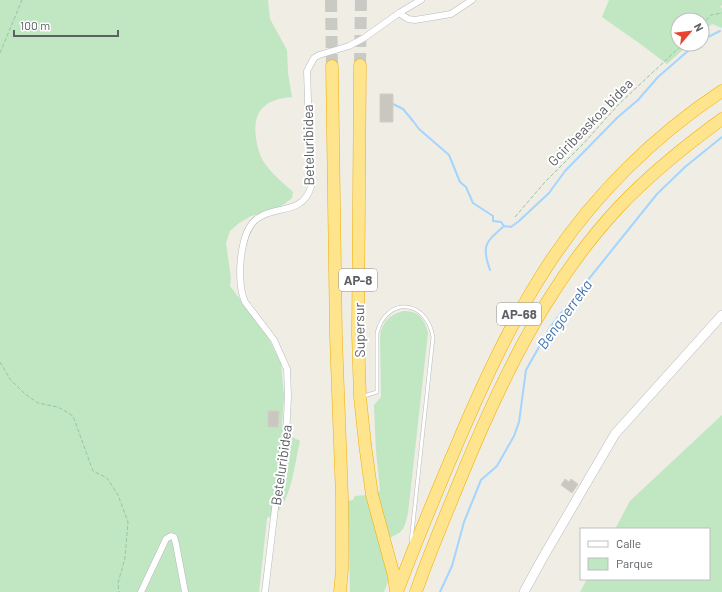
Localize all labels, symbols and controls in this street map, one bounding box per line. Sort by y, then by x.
scale bar [14,12,118,38]
north arrow [670,12,710,52]
text: 100 m [20,18,50,32]
text: N [692,21,707,33]
street label: Goiribeaskoa bidea [544,75,636,169]
street label: Beteluribidea [299,104,317,186]
road number: AP-8 [339,269,377,291]
water label: Bengoerreka [533,276,595,352]
street label: Supersur [350,302,368,358]
road number: AP-68 [497,303,541,325]
street label: Beteluribidea [267,424,295,506]
legend [580,528,710,580]
text: Calle [616,536,641,550]
text: Parque [616,556,653,570]

